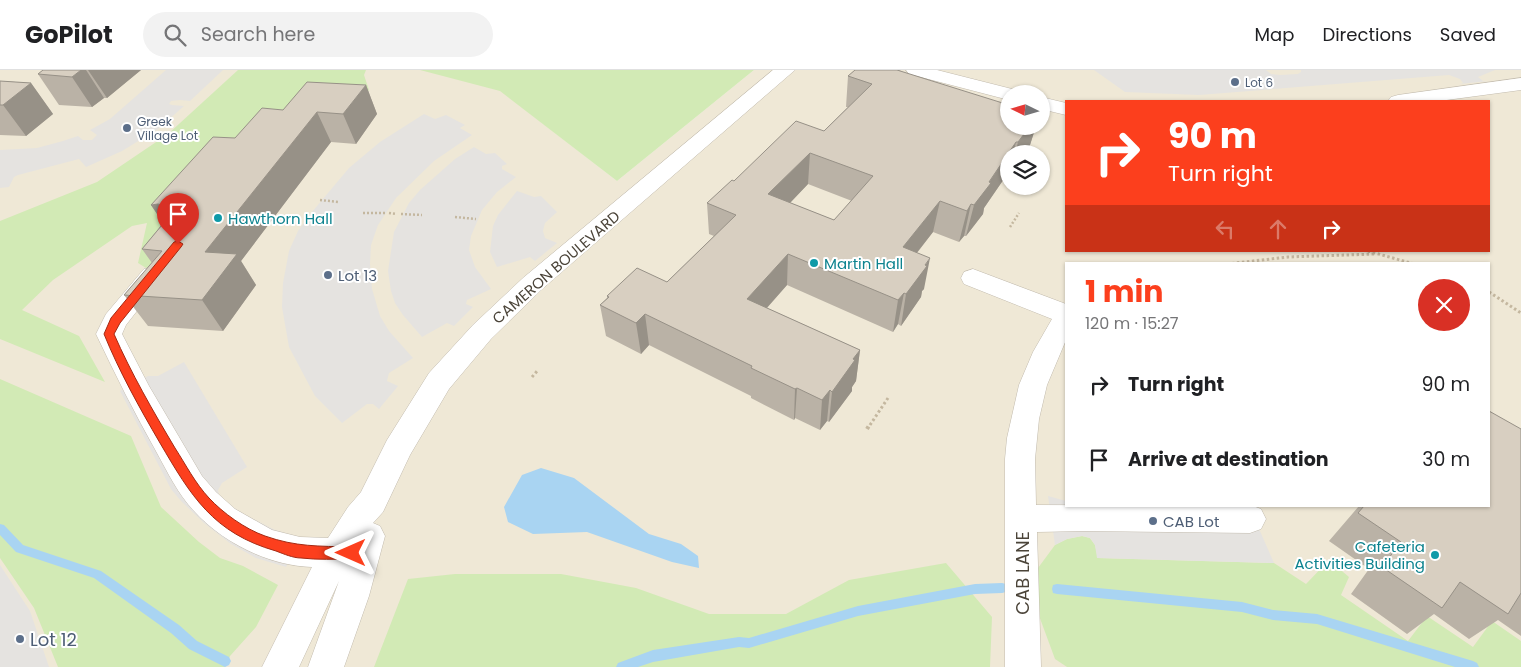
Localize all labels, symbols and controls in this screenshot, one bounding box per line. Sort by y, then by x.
search box [143,12,493,57]
text: GoPilot [25,18,113,51]
icon: search [161,21,189,49]
text: Search here [201,21,315,48]
text: Map [1255,22,1294,47]
text: Directions [1322,22,1412,47]
text: Saved [1440,22,1496,47]
place label: Lot 6 [1245,74,1273,91]
marker: Lot 6 [1229,76,1241,88]
north arrow [1000,85,1050,135]
map controls [1000,85,1050,195]
text: 90 m [1168,111,1257,160]
place label: Greek Village Lot [137,113,198,144]
icon: right [1085,120,1150,185]
marker: Greek Village Lot [121,122,133,134]
button: layers [1000,145,1050,195]
text: Turn right [1168,158,1273,189]
pin [157,193,199,244]
icon: arrive [164,200,192,228]
street label: CAMERON BOULEVARD [488,206,624,328]
place label: Hawthorn Hall [228,208,333,229]
marker: Hawthorn Hall [212,212,224,224]
icon: left [1211,215,1239,243]
icon: ahead [1264,215,1292,243]
icon: right [1317,215,1345,243]
place label: Martin Hall [824,253,903,274]
marker: Martin Hall [808,257,820,269]
place label: Lot 13 [338,265,377,286]
marker: Lot 13 [322,269,334,281]
text: 1 min [1085,270,1163,313]
button: close [1418,279,1470,331]
text: 120 m · 15:27 [1085,312,1179,335]
icon: right [1085,371,1113,399]
text: Turn right [1128,371,1224,398]
text: 90 m [1421,371,1470,398]
icon: arrive [1085,446,1113,474]
text: Arrive at destination [1128,446,1329,473]
text: 30 m [1422,446,1470,473]
place label: CAB Lot [1163,511,1219,532]
marker: CAB Lot [1147,515,1159,527]
position arrow [324,526,376,578]
street label: CAB LANE [1010,531,1035,615]
place label: Cafeteria Activities Building [1294,536,1425,574]
marker: Cafeteria Activities Building [1429,549,1441,561]
place label: Lot 12 [30,627,77,652]
marker: Lot 12 [14,633,26,645]

